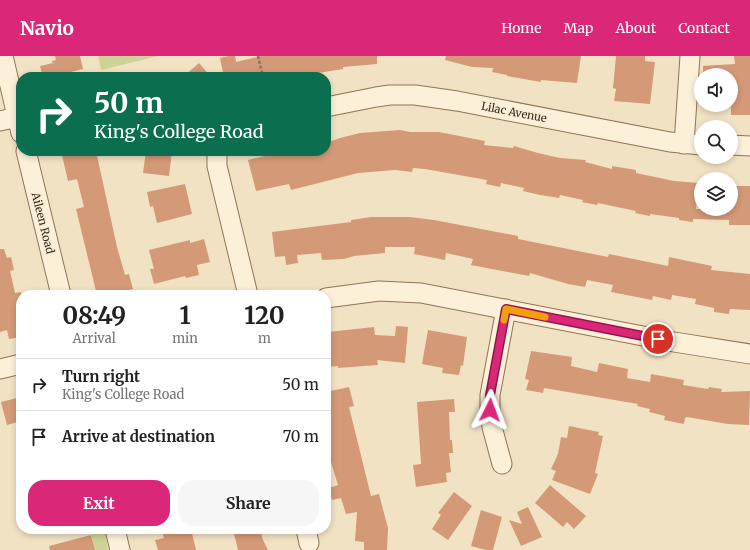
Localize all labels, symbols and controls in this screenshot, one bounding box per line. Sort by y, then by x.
text: Navio [20,16,74,40]
text: Home [501,19,542,37]
text: Map [564,19,593,37]
text: About [615,19,656,37]
text: Contact [678,19,730,37]
map controls [694,68,738,216]
button: sound [694,68,738,112]
text: 50 m [94,85,163,121]
icon: right [28,88,80,140]
street label: Lilac Avenue [480,99,548,125]
text: King's College Road [94,120,263,143]
button: search [694,120,738,164]
button: layers [694,172,738,216]
street label: Aileen Road [28,190,58,256]
text: 08:49 [62,300,126,331]
text: 1 [180,300,191,331]
text: 120 [244,300,285,331]
pin [641,322,675,356]
icon: arrive [647,328,669,350]
text: Arrival [72,330,116,347]
text: min [172,330,198,347]
text: m [258,330,271,347]
text: Turn right [62,367,140,386]
icon: right [28,374,50,396]
text: 50 m [282,375,319,394]
text: King's College Road [62,386,184,403]
position arrow [469,389,511,431]
icon: arrive [28,426,50,448]
text: Arrive at destination [62,427,215,446]
text: 70 m [283,427,319,446]
button: Exit [28,480,170,526]
button: Share [178,480,319,526]

